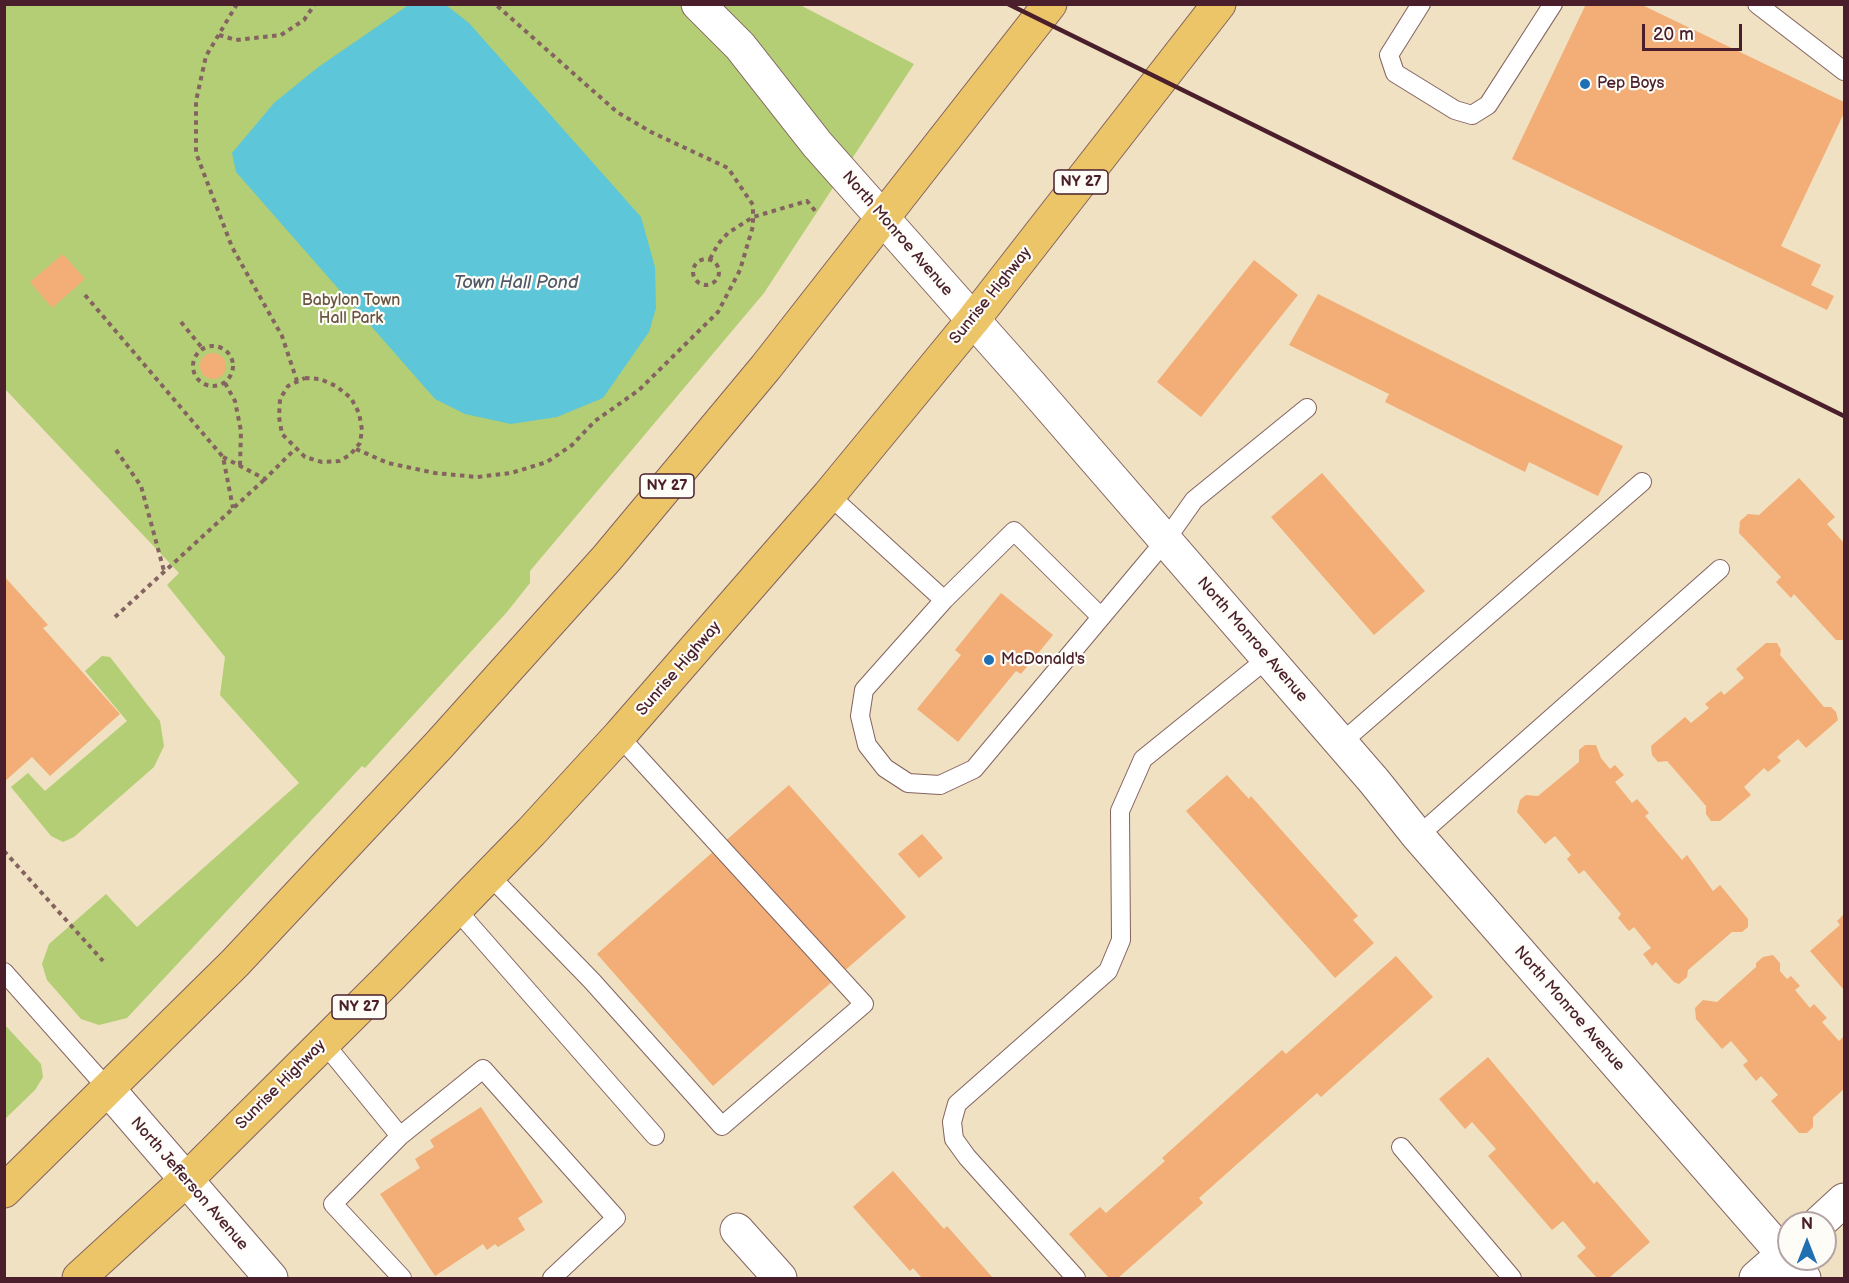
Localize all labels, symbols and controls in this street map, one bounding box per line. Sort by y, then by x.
scale bar [1645,12,1746,50]
text: 20 m [1653,24,1694,45]
place label: Pep Boys [1597,74,1664,94]
marker: Pep Boys [1578,77,1592,91]
street label: North Monroe Avenue [838,168,956,300]
road number: NY 27 [1054,170,1108,194]
street label: Sunrise Highway [946,244,1036,348]
water label: Town Hall Pond [454,272,578,294]
park label: Babylon Town Hall Park [302,291,400,329]
road number: NY 27 [640,474,694,498]
street label: North Monroe Avenue [1193,574,1311,706]
street label: Sunrise Highway [633,618,725,720]
place label: McDonald's [1001,650,1085,670]
marker: McDonald's [982,653,996,667]
street label: North Monroe Avenue [1510,943,1628,1075]
road number: NY 27 [332,995,386,1019]
street label: Sunrise Highway [232,1036,330,1134]
street label: North Jefferson Avenue [126,1114,252,1254]
north arrow [1777,1211,1837,1271]
text: N [1801,1215,1813,1234]

